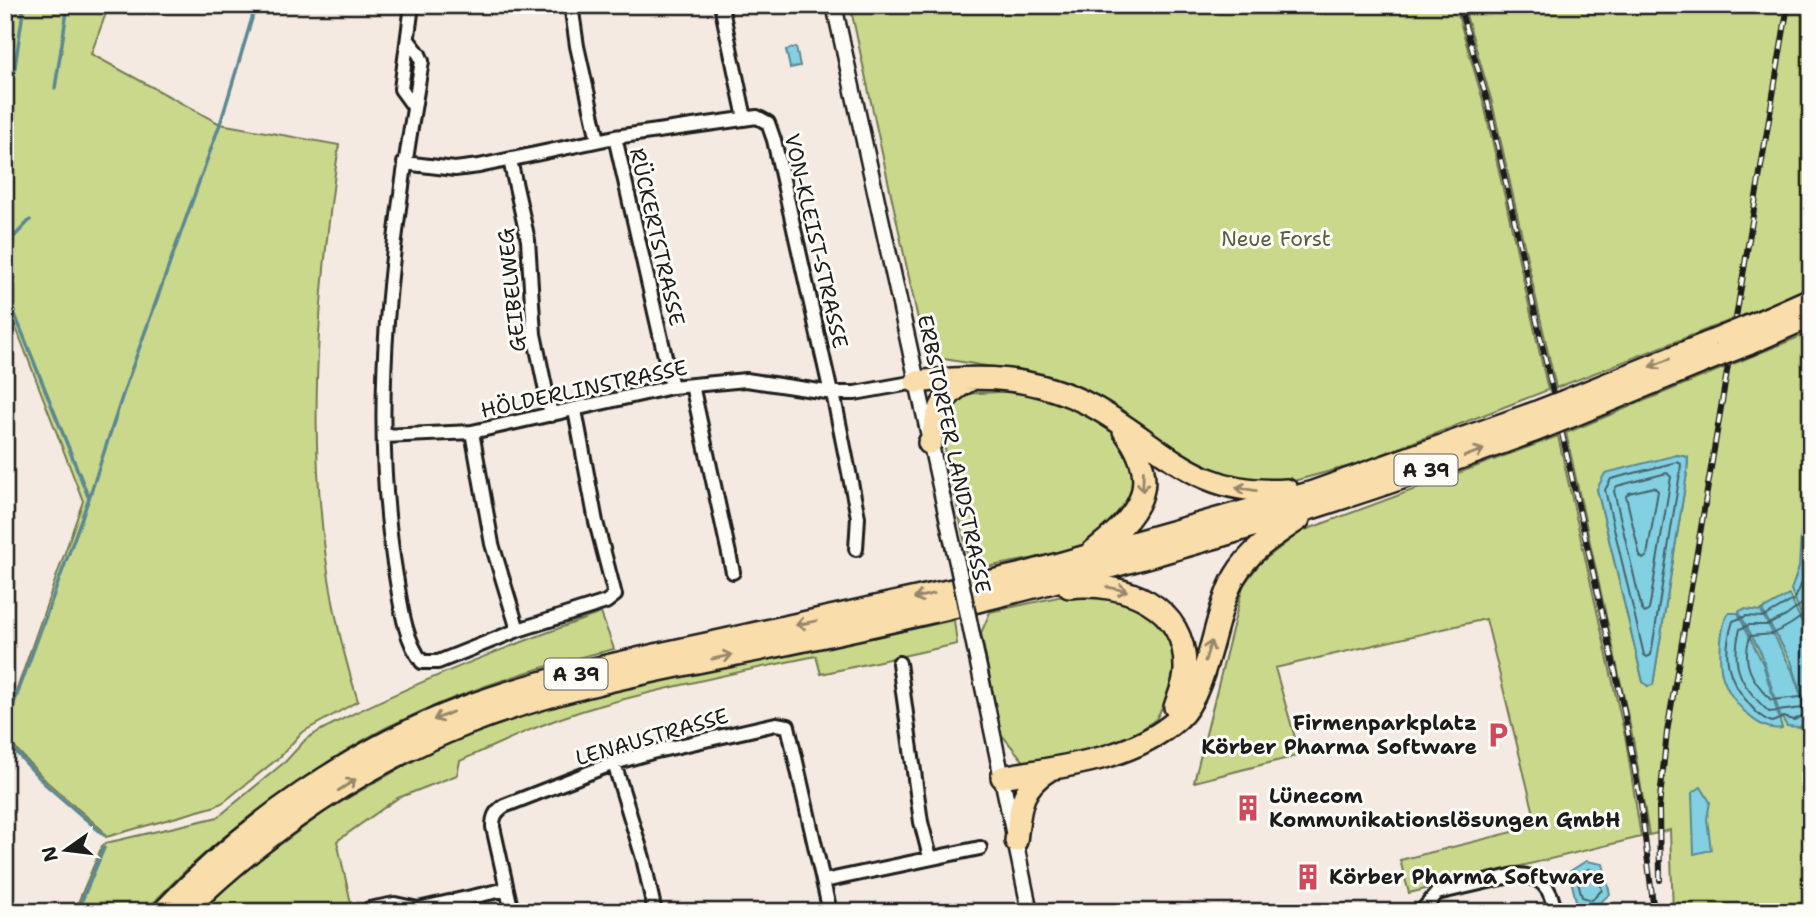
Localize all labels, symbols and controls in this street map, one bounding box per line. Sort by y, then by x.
street label: VON-KLEIST-STRASSE [778,131,854,351]
street label: RÜCKERTSTRASSE [623,145,691,329]
park label: Neue Forst [1221,225,1331,253]
street label: GEIBELWEG [492,226,532,353]
street label: ERBSTORFER LANDSTRASSE [911,312,997,596]
street label: HÖLDERLINSTRASSE [478,353,690,425]
one-way arrow [1650,358,1671,371]
one-way arrow [1463,446,1485,458]
road number: A 39 [1394,454,1458,485]
one-way arrow [1137,469,1150,492]
one-way arrow [1235,483,1258,496]
one-way arrow [1106,584,1128,597]
one-way arrow [913,590,936,604]
one-way arrow [795,617,817,630]
one-way arrow [1203,640,1216,662]
one-way arrow [710,650,733,663]
road number: A 39 [544,659,608,690]
street label: LENAUSTRASSE [572,702,732,772]
place label: Firmenparkplatz Körber Pharma Software [1201,709,1477,761]
one-way arrow [433,710,455,723]
parking icon: Firmenparkplatz Körber Pharma Software [1483,720,1513,750]
one-way arrow [336,777,356,791]
place label: Lünecom Kommunikationslösungen GmbH [1269,782,1620,834]
building icon: Lünecom Kommunikationslösungen GmbH [1233,793,1263,823]
north arrow [32,816,102,886]
text: N [36,844,64,864]
building icon: Körber Pharma Software [1293,862,1323,892]
place label: Körber Pharma Software [1329,863,1605,891]

